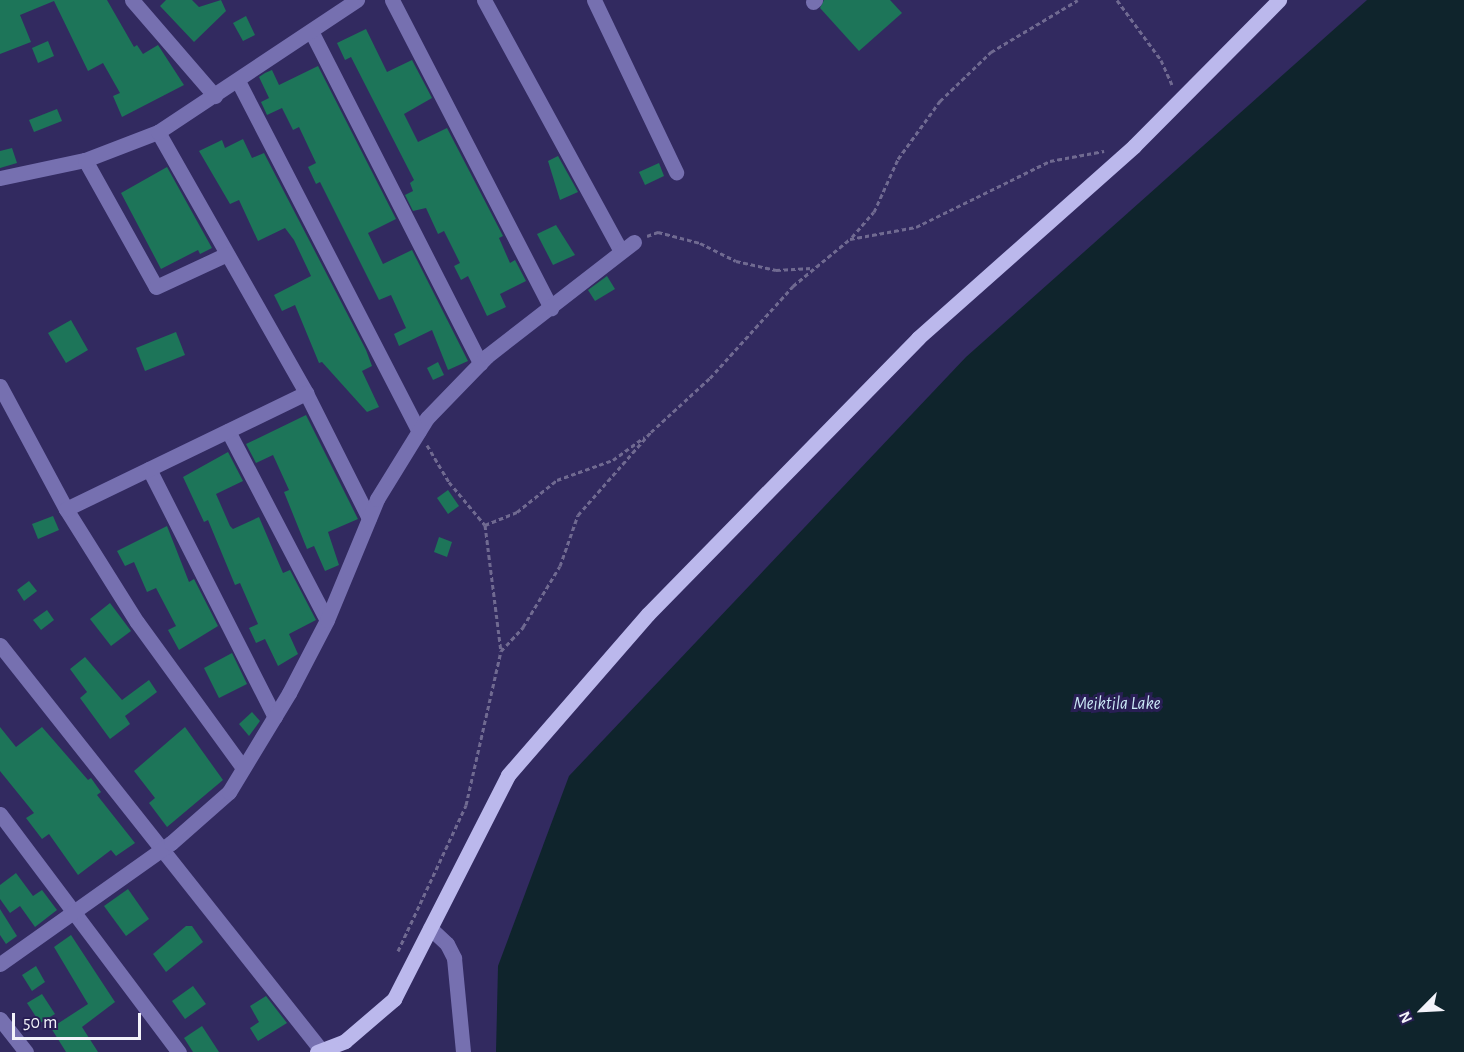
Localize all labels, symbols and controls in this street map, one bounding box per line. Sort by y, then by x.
water label: Meiktila Lake [1074,693,1160,715]
north arrow [1392,980,1452,1040]
scale bar [15,1001,144,1039]
text: N [1396,1009,1415,1026]
text: 50 m [23,1014,57,1032]

